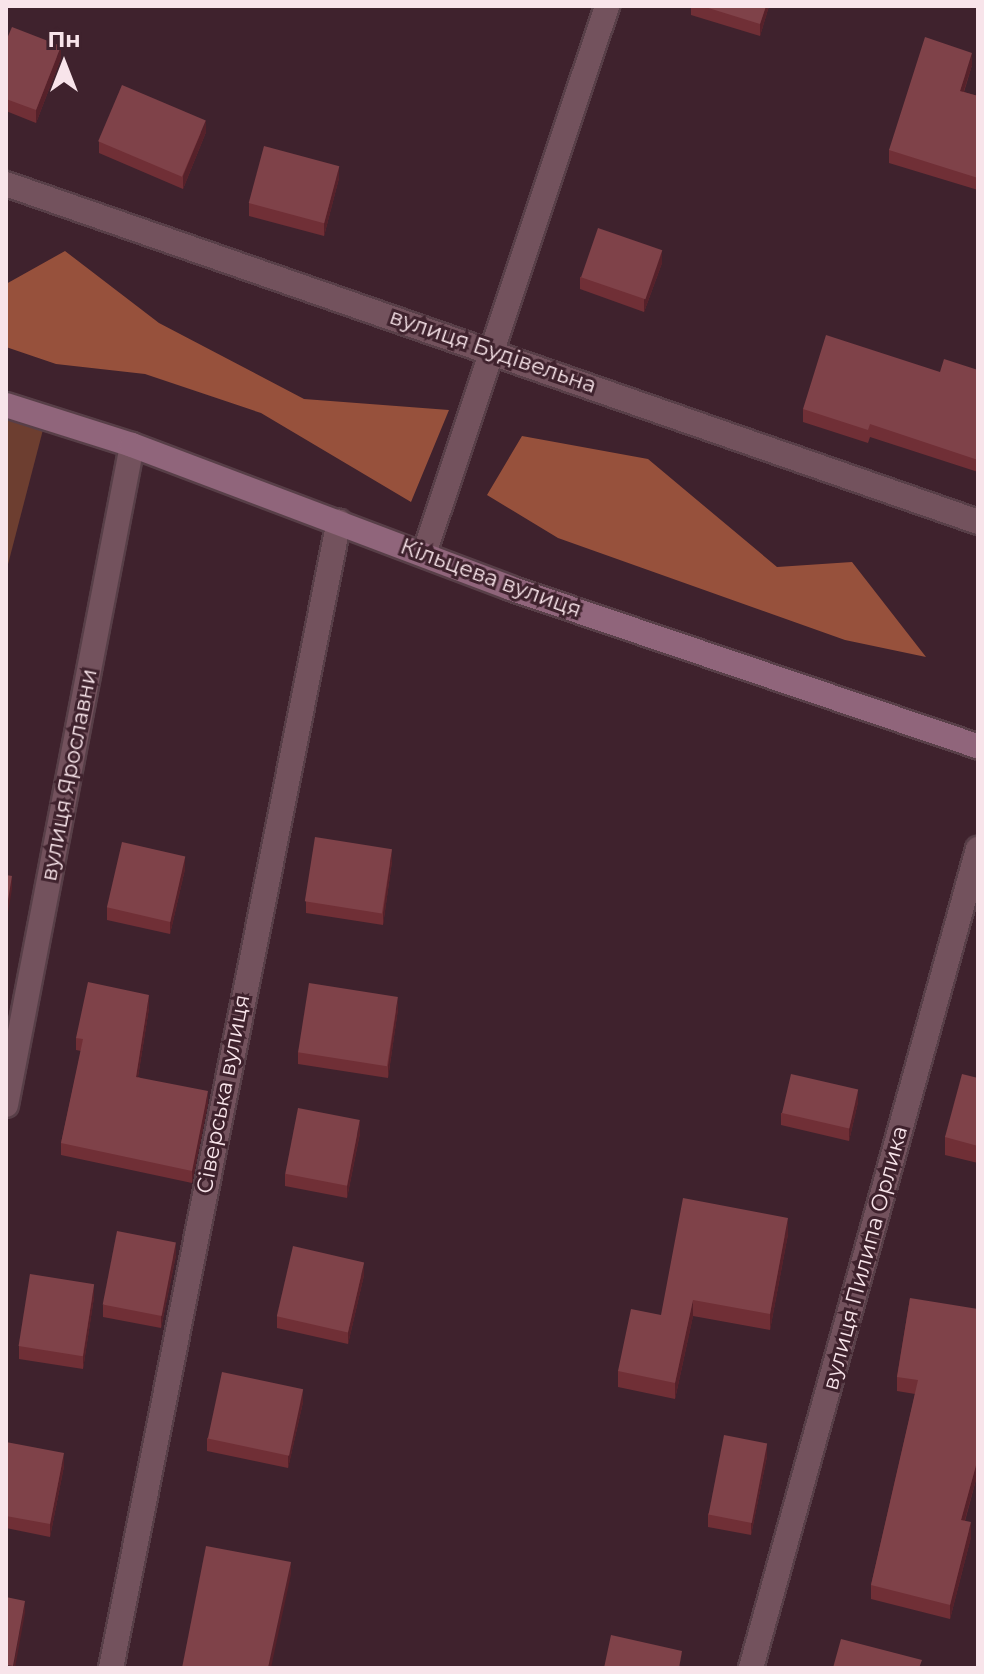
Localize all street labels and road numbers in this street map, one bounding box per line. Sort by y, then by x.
street label: вулиця Будівельна [386,303,600,399]
street label: Кільцева вулиця [397,533,585,623]
street label: вулиця Ярославни [35,667,103,883]
street label: Сіверська вулиця [191,992,255,1196]
street label: вулиця Пилипа Орлика [817,1123,913,1393]

